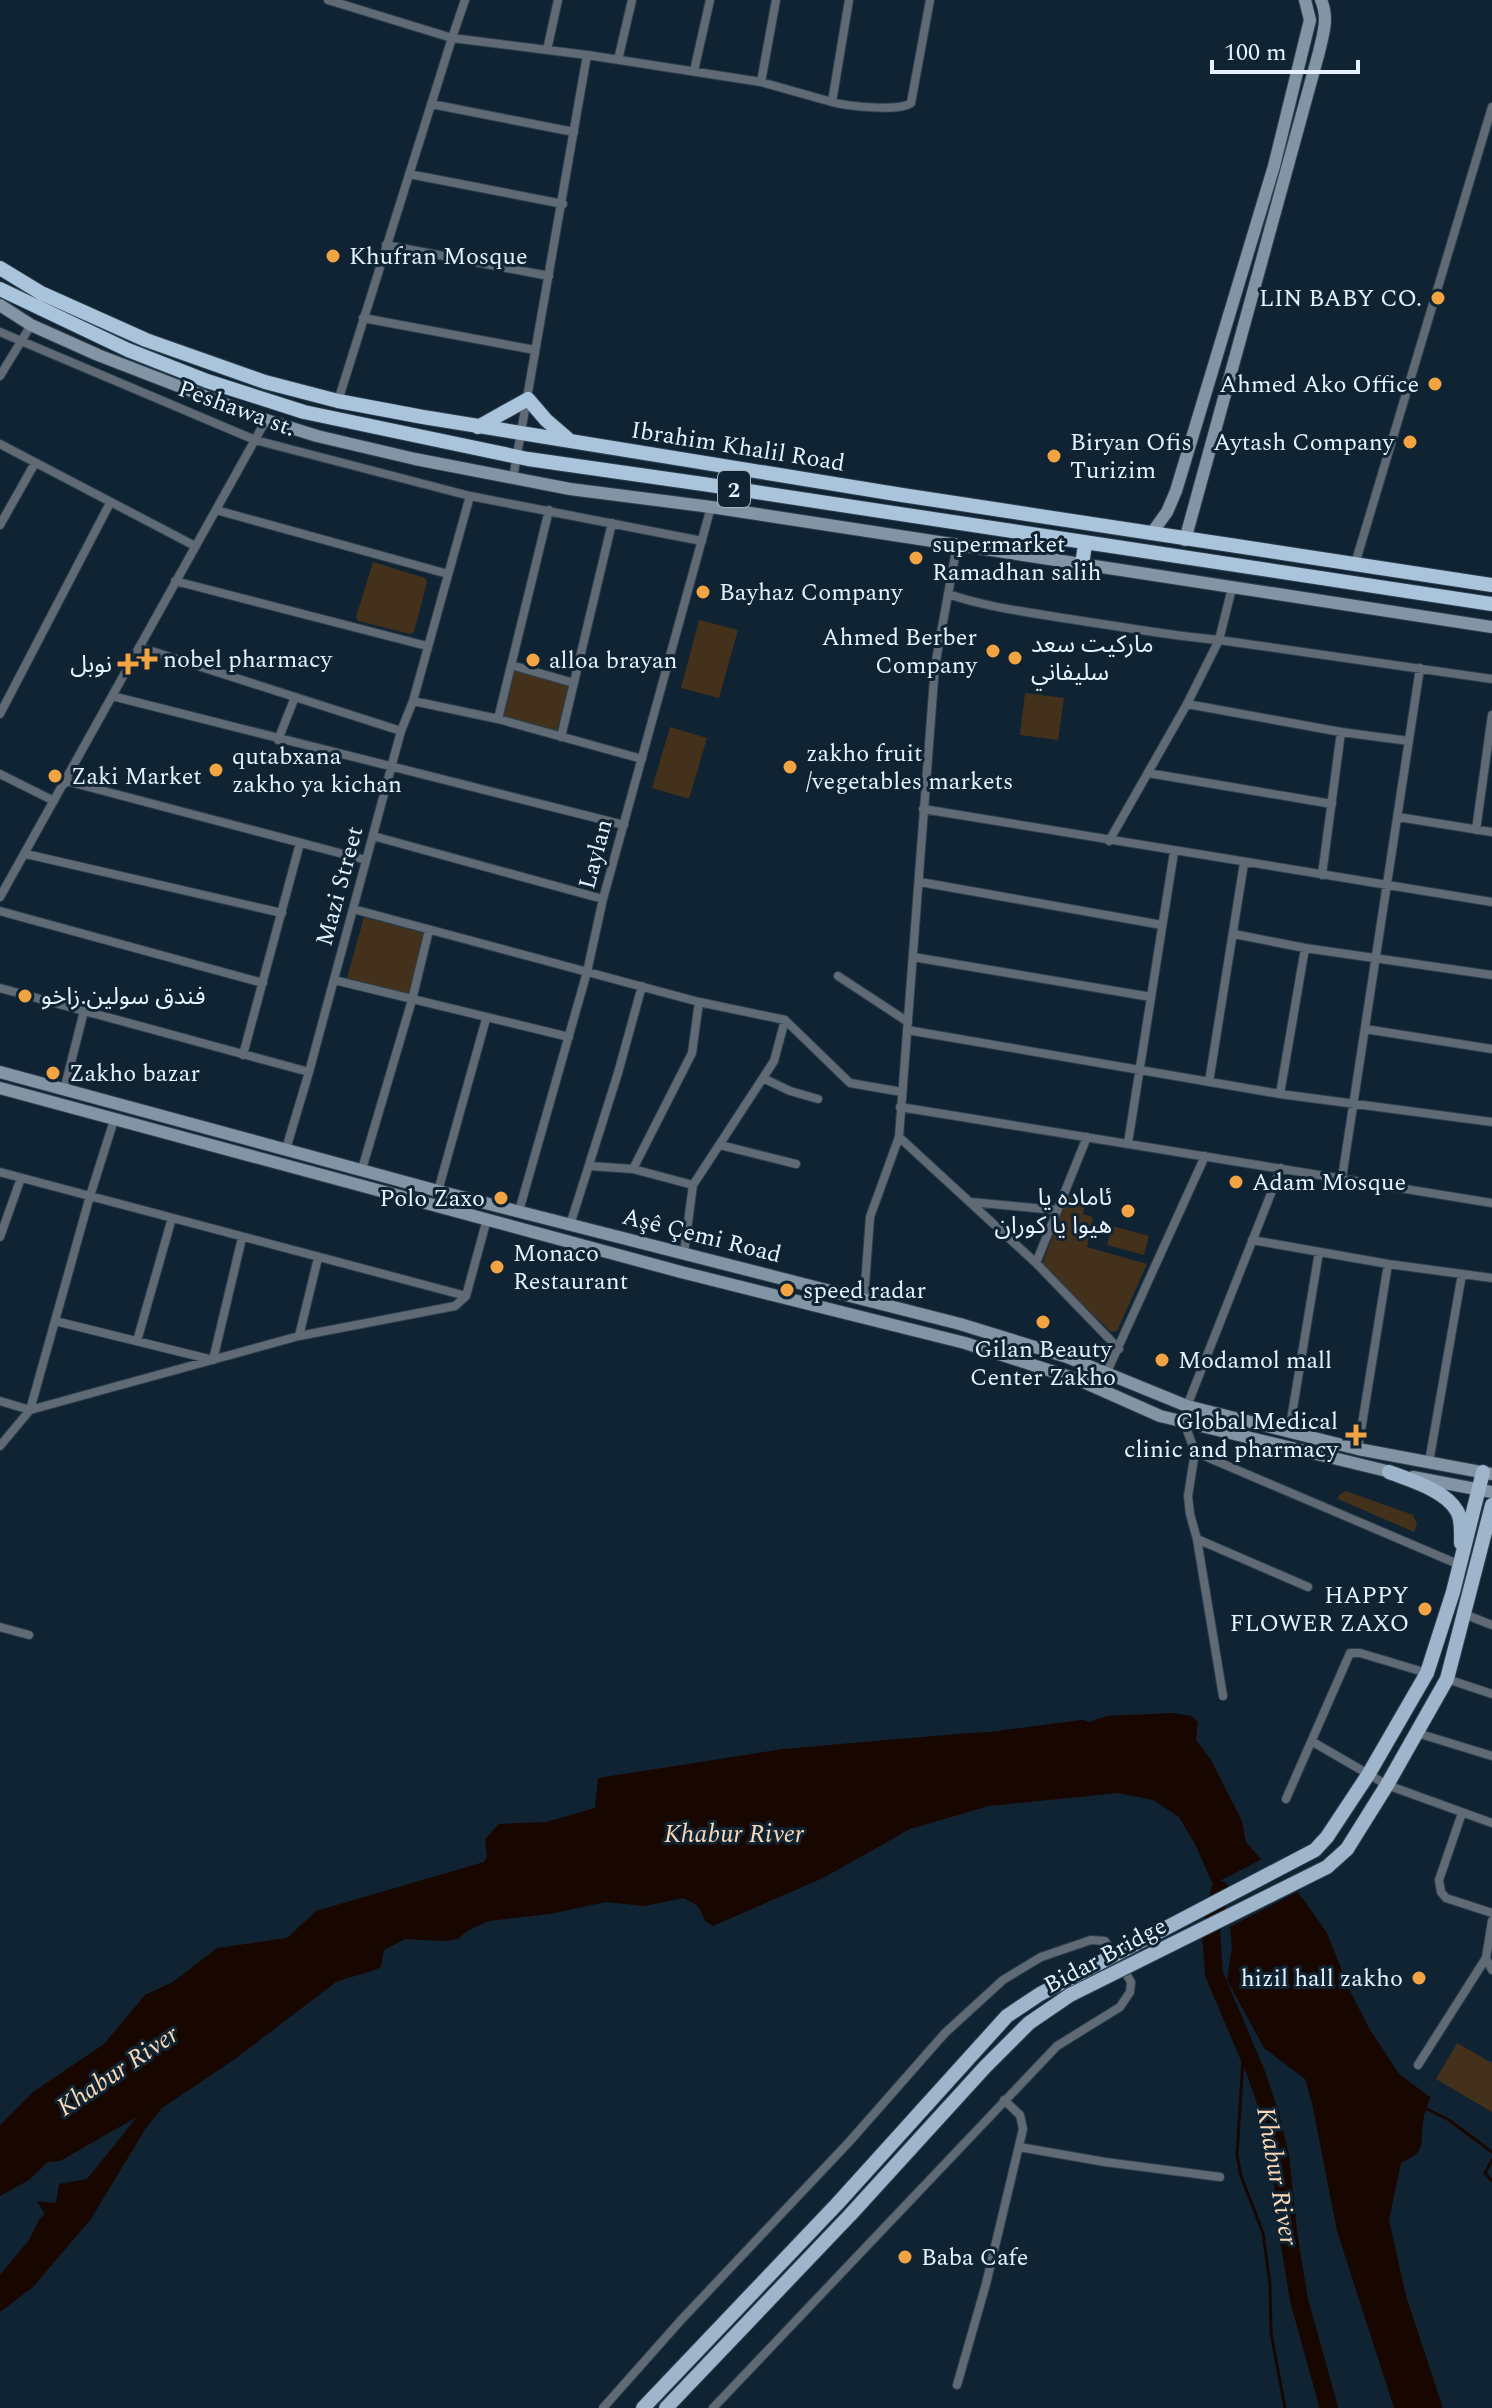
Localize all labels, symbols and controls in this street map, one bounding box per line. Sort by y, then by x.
scale bar [1212,24,1358,74]
text: 100 m [1224,35,1287,71]
place label: Khufran Mosque [349,239,528,275]
marker: Khufran Mosque [324,247,342,265]
place label: LIN BABY CO. [1259,281,1422,317]
marker: LIN BABY CO. [1429,289,1447,307]
place label: Ahmed Ako Office [1219,367,1419,403]
street label: Peshawa st. [173,371,301,447]
marker: Ahmed Ako Office [1426,375,1444,393]
street label: Ibrahim Khalil Road [628,412,847,482]
place label: Biryan Ofis Turizim [1070,425,1192,489]
place label: Aytash Company [1213,425,1395,461]
marker: Aytash Company [1401,433,1419,451]
marker: Biryan Ofis Turizim [1045,447,1063,465]
road number: 2 [718,471,750,507]
place label: supermarket Ramadhan salih [932,527,1102,591]
marker: supermarket Ramadhan salih [907,549,925,567]
place label: Bayhaz Company [719,575,904,611]
marker: Bayhaz Company [694,583,712,601]
place label: Ahmed Berber Company [822,620,978,684]
place label: ماركيت سعد سليفاني [1031,627,1154,691]
place label: nobel pharmacy [163,642,334,678]
marker: Ahmed Berber Company [984,642,1002,660]
place label: alloa brayan [549,643,678,679]
place label: نوبل [70,647,112,683]
marker: ماركيت سعد سليفاني [1006,649,1024,667]
marker: nobel pharmacy [138,650,156,668]
marker: alloa brayan [524,651,542,669]
marker: نوبل [119,655,137,673]
place label: zakho fruit /vegetables markets [806,736,1013,800]
place label: qutabxana zakho ya kichan [232,739,402,803]
marker: zakho fruit /vegetables markets [781,758,799,776]
place label: Zaki Market [71,759,202,795]
marker: qutabxana zakho ya kichan [207,761,225,779]
marker: Zaki Market [46,767,64,785]
street label: Laylan [569,815,623,893]
street label: Mazi Street [307,822,373,950]
place label: فندق سولين.زاخو [41,979,206,1015]
marker: فندق سولين.زاخو [16,987,34,1005]
place label: Zakho bazar [69,1056,200,1092]
marker: Zakho bazar [44,1064,62,1082]
place label: Adam Mosque [1252,1165,1406,1201]
marker: Adam Mosque [1227,1173,1245,1191]
place label: ئاماده یا هیوا یا کوران [994,1180,1112,1244]
place label: Polo Zaxo [379,1181,485,1217]
marker: Polo Zaxo [492,1189,510,1207]
street label: Aşê Çemi Road [618,1199,785,1273]
marker: ئاماده یا هیوا یا کوران [1119,1202,1137,1220]
place label: Monaco Restaurant [513,1236,628,1300]
marker: Monaco Restaurant [488,1258,506,1276]
place label: speed radar [803,1273,926,1309]
marker: speed radar [778,1281,796,1299]
marker: Gilan Beauty Center Zakho [1034,1313,1052,1331]
place label: Gilan Beauty Center Zakho [970,1332,1116,1396]
place label: Modamol mall [1178,1343,1332,1379]
marker: Modamol mall [1153,1351,1171,1369]
place label: Global Medical clinic and pharmacy [1124,1404,1339,1468]
marker: Global Medical clinic and pharmacy [1345,1424,1367,1446]
place label: HAPPY FLOWER ZAXO [1230,1578,1409,1642]
marker: HAPPY FLOWER ZAXO [1416,1600,1434,1618]
water label: Khabur River [664,1814,805,1854]
street label: Bidar Bridge [1038,1908,1173,2003]
place label: hizil hall zakho [1241,1961,1403,1997]
marker: hizil hall zakho [1410,1969,1428,1987]
water label: Khabur River [48,2014,188,2127]
water label: Khabur River [1245,2104,1309,2250]
place label: Baba Cafe [921,2240,1028,2276]
marker: Baba Cafe [896,2248,914,2266]

